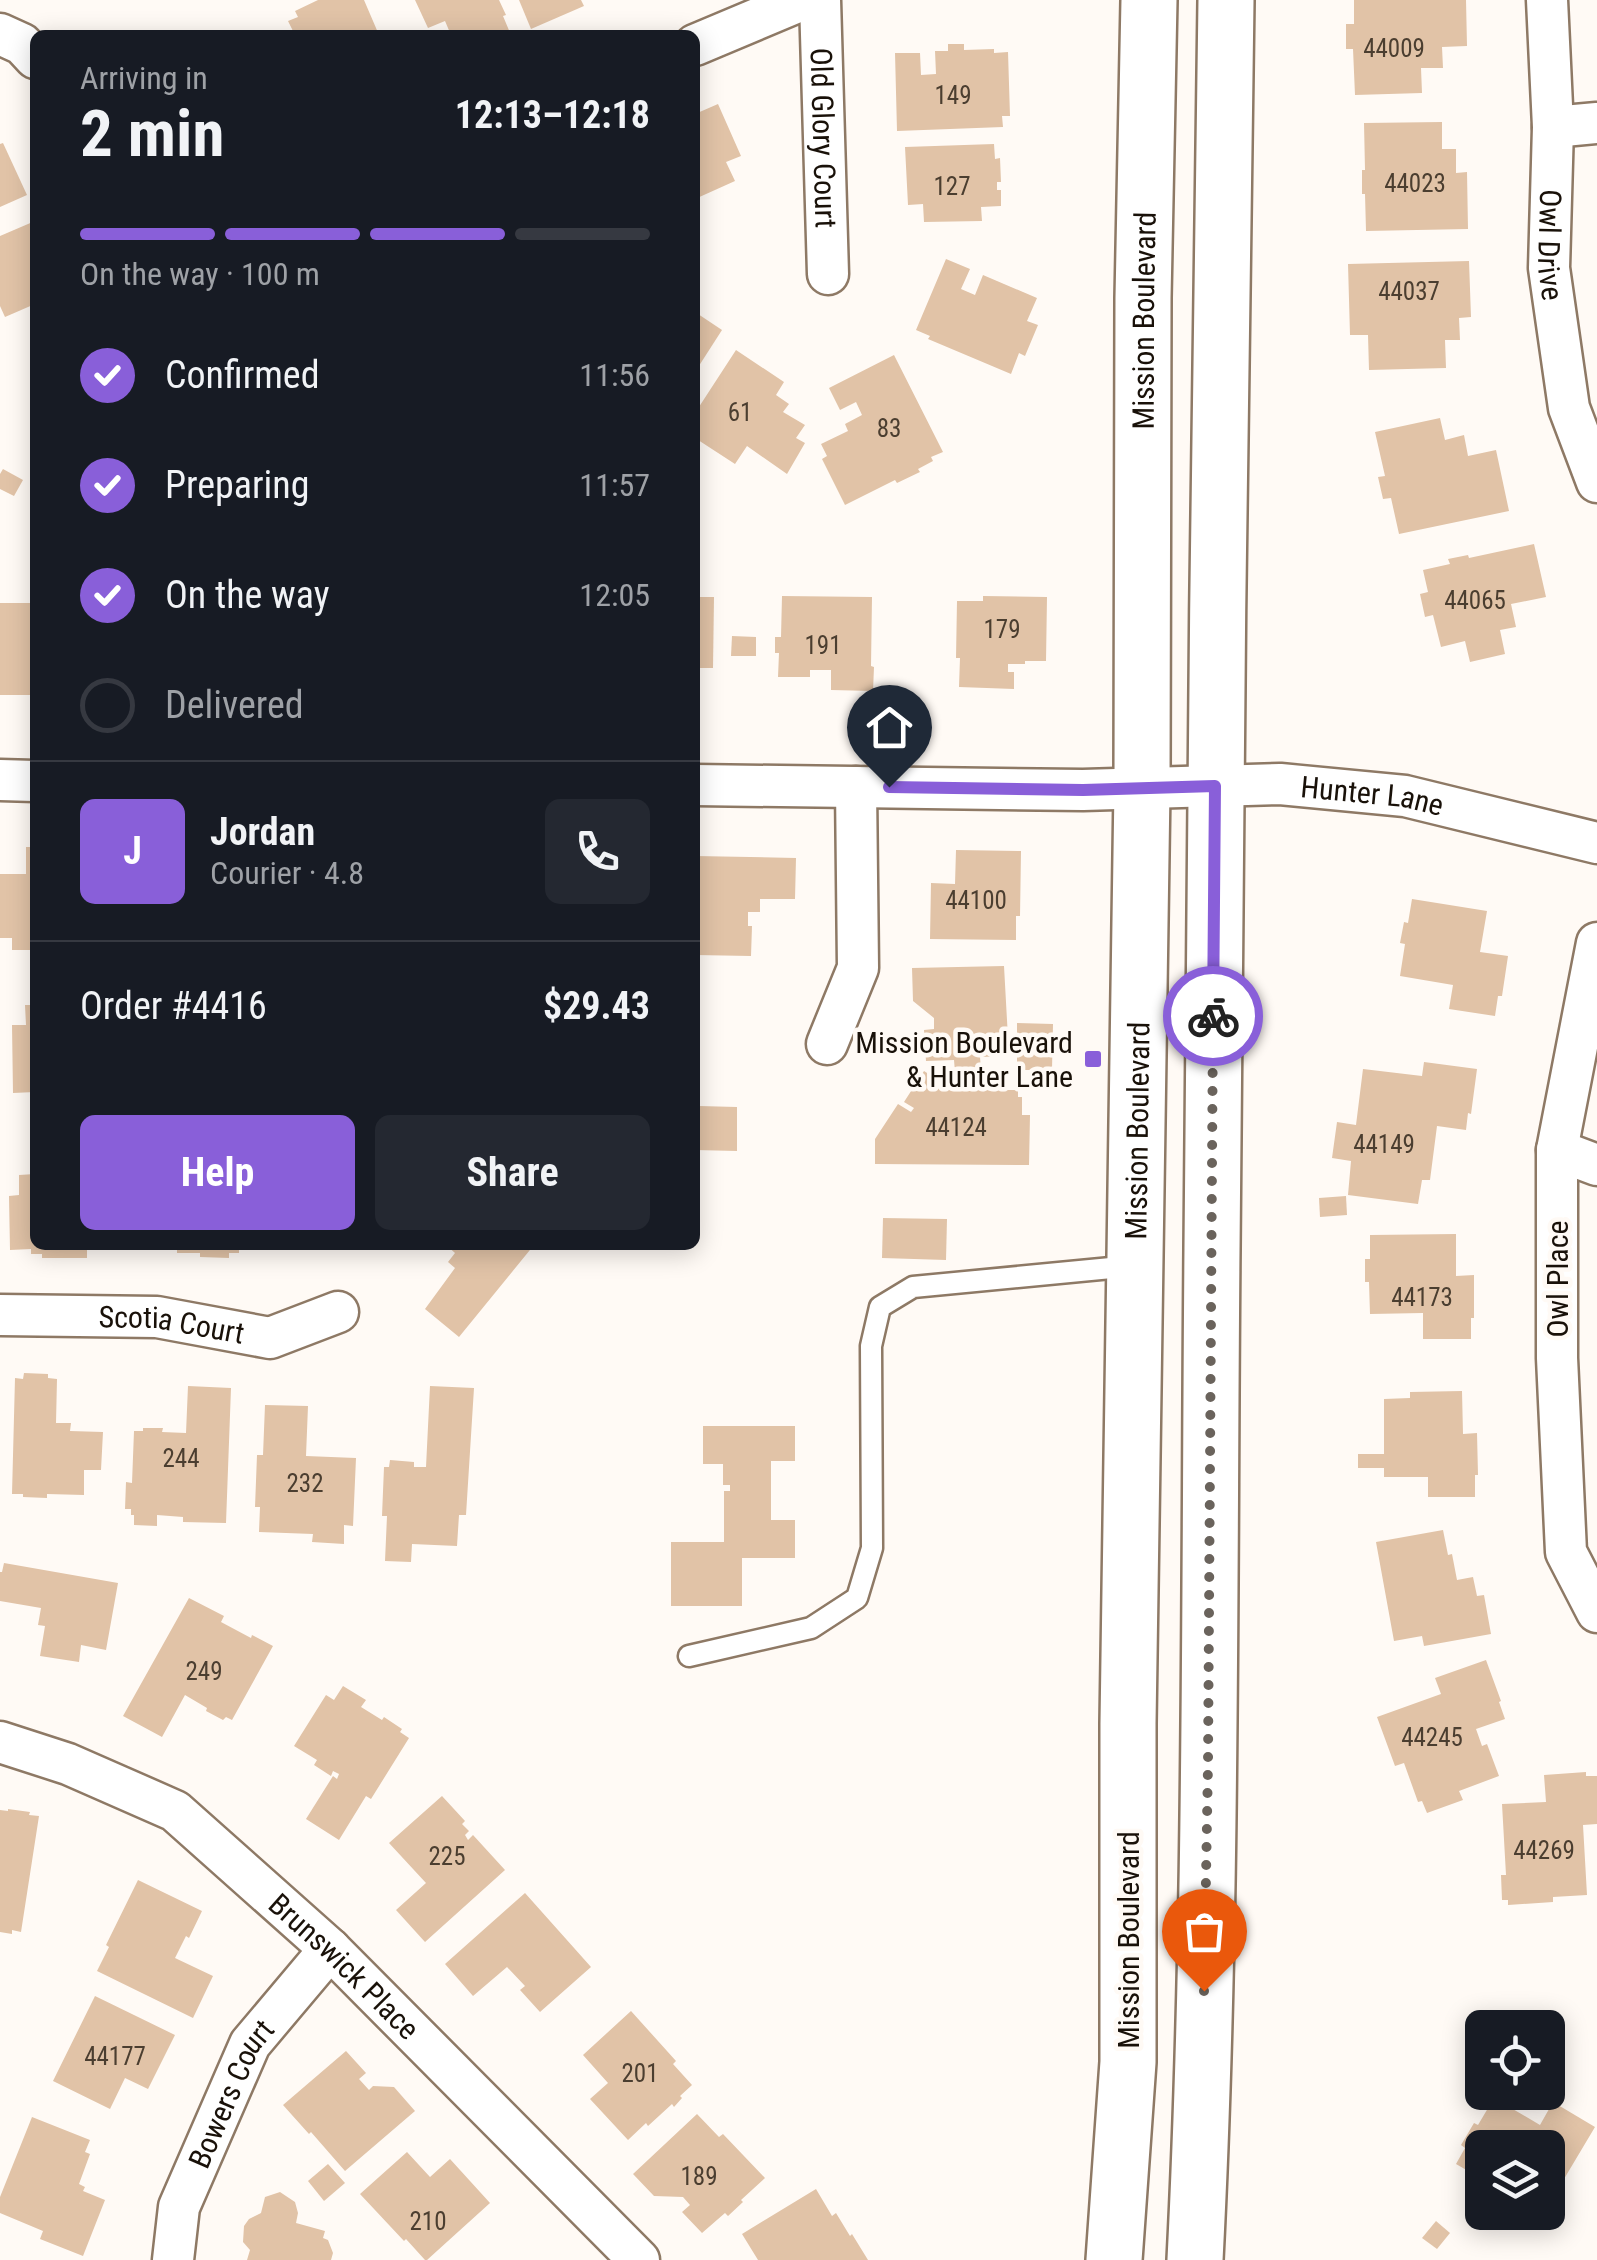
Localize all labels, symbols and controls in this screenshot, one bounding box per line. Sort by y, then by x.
house number: 44009 [1363,34,1425,63]
street label: Old Glory Court [804,47,844,229]
text: Arriving in [80,59,208,97]
house number: 149 [934,81,972,110]
text: 12:13–12:18 [455,93,650,137]
text: 2 min [80,96,224,172]
house number: 44023 [1384,169,1446,198]
house number: 127 [933,172,971,201]
street label: Owl Drive [1532,189,1571,303]
street label: Mission Boulevard [1125,211,1162,430]
text: On the way · 100 m [80,255,320,293]
house number: 44037 [1378,277,1440,306]
icon: check [80,348,135,403]
text: Confirmed [165,353,320,397]
text: 11:56 [579,356,650,394]
house number: 61 [728,398,752,427]
house number: 83 [877,414,901,443]
icon: check [80,458,135,513]
text: Preparing [165,463,310,507]
text: 11:57 [579,466,650,504]
icon: check [80,568,135,623]
text: On the way [165,573,330,617]
text: 12:05 [579,576,650,614]
house number: 44065 [1444,586,1506,615]
house number: 179 [983,615,1021,644]
house number: 191 [804,631,842,660]
text: Delivered [165,683,304,727]
pin [847,685,932,788]
icon: home [862,700,917,755]
street label: Hunter Lane [1299,769,1447,822]
button: phone [545,799,650,904]
text: Jordan [210,810,315,854]
text: J [123,829,142,873]
text: Courier · 4.8 [210,854,364,892]
house number: 44100 [945,886,1007,915]
courier [1163,966,1263,1066]
text: Order #4416 [80,984,267,1028]
text: $29.43 [543,984,650,1028]
icon: bike [1186,989,1241,1044]
street label: Mission Boulevard [1118,1021,1156,1240]
place label: Mission Boulevard & Hunter Lane [855,1025,1073,1094]
marker: Mission Boulevard & Hunter Lane [1082,1048,1104,1070]
house number: 44124 [925,1113,987,1142]
button: Help [80,1115,355,1230]
button: Share [375,1115,650,1230]
house number: 44149 [1353,1130,1415,1159]
street label: Owl Place [1540,1220,1575,1338]
house number: 44173 [1391,1283,1453,1312]
street label: Scotia Court [98,1299,247,1350]
house number: 244 [162,1444,200,1473]
house number: 232 [286,1469,324,1498]
house number: 249 [185,1657,223,1686]
house number: 44245 [1401,1723,1463,1752]
street label: Mission Boulevard [1111,1831,1146,2049]
house number: 44269 [1513,1836,1575,1865]
house number: 225 [428,1842,466,1871]
street label: Brunswick Place [262,1886,427,2046]
pin [1162,1889,1247,1992]
icon: bag [1177,1904,1232,1959]
map controls [1465,2010,1565,2230]
button: locate [1465,2010,1565,2110]
street label: Bowers Court [181,2012,281,2173]
house number: 44177 [84,2042,146,2071]
house number: 201 [621,2059,659,2088]
button: layers [1465,2130,1565,2230]
house number: 189 [680,2162,718,2191]
house number: 210 [409,2207,447,2236]

